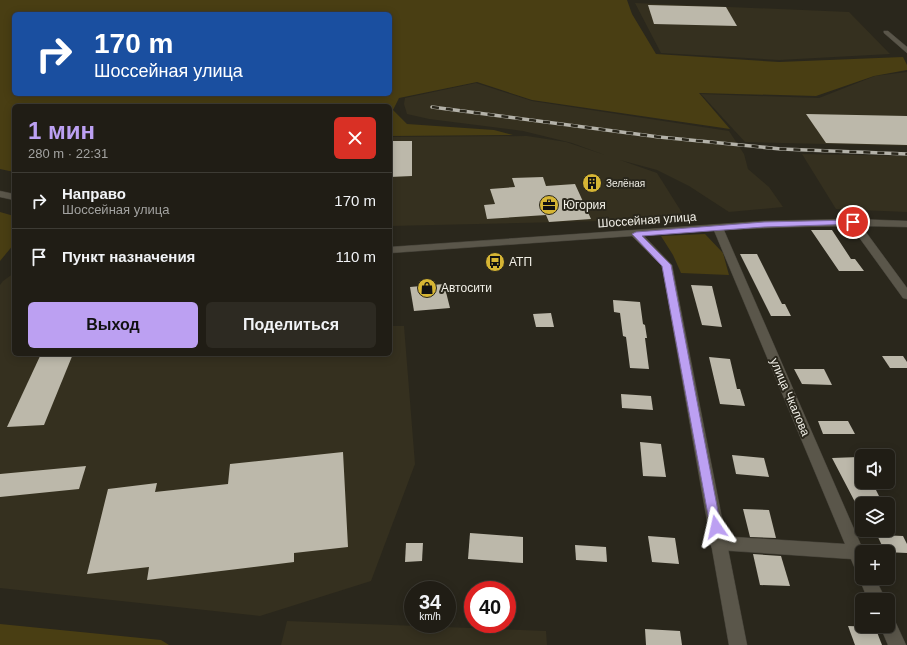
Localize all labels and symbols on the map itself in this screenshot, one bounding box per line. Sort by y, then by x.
building icon: Зелёная [581,172,603,194]
place label: Зелёная [606,178,645,189]
office icon: Югория [538,194,560,216]
place label: Югория [563,198,606,212]
pin [836,205,870,239]
street label: Шоссейная улица [597,210,697,230]
bus stop icon: АТП [484,251,506,273]
place label: АТП [509,255,532,269]
shop icon: Автосити [416,277,438,299]
place label: Автосити [441,281,492,295]
street label: улица Чкалова [767,356,813,438]
position arrow [695,506,737,548]
speed limit sign: 40 [464,581,516,633]

